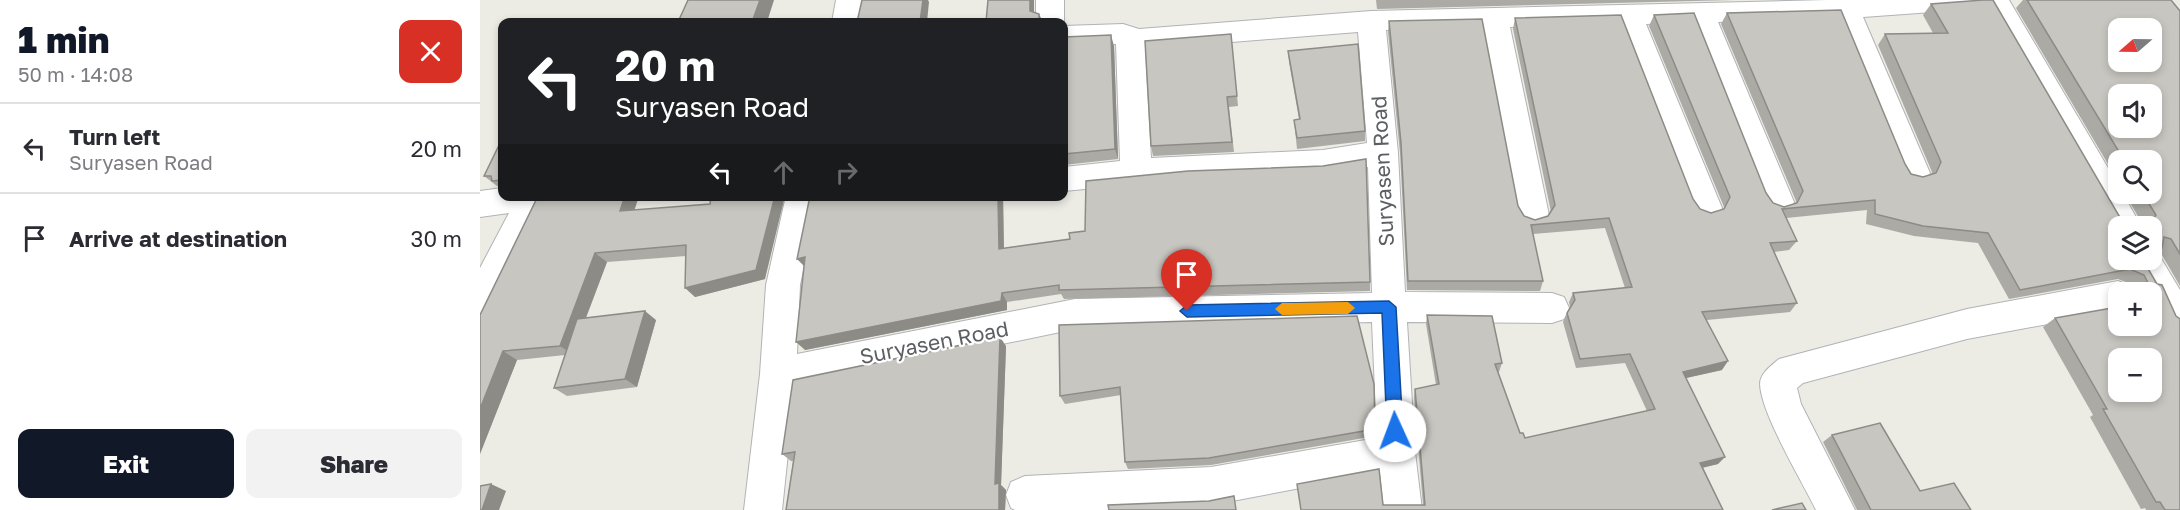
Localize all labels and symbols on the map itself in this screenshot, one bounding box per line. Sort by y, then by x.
north arrow [2108,18,2162,72]
street label: Suryasen Road [1365,95,1399,247]
pin [1161,249,1212,311]
street label: Suryasen Road [857,315,1011,369]
position arrow [1363,399,1427,463]

